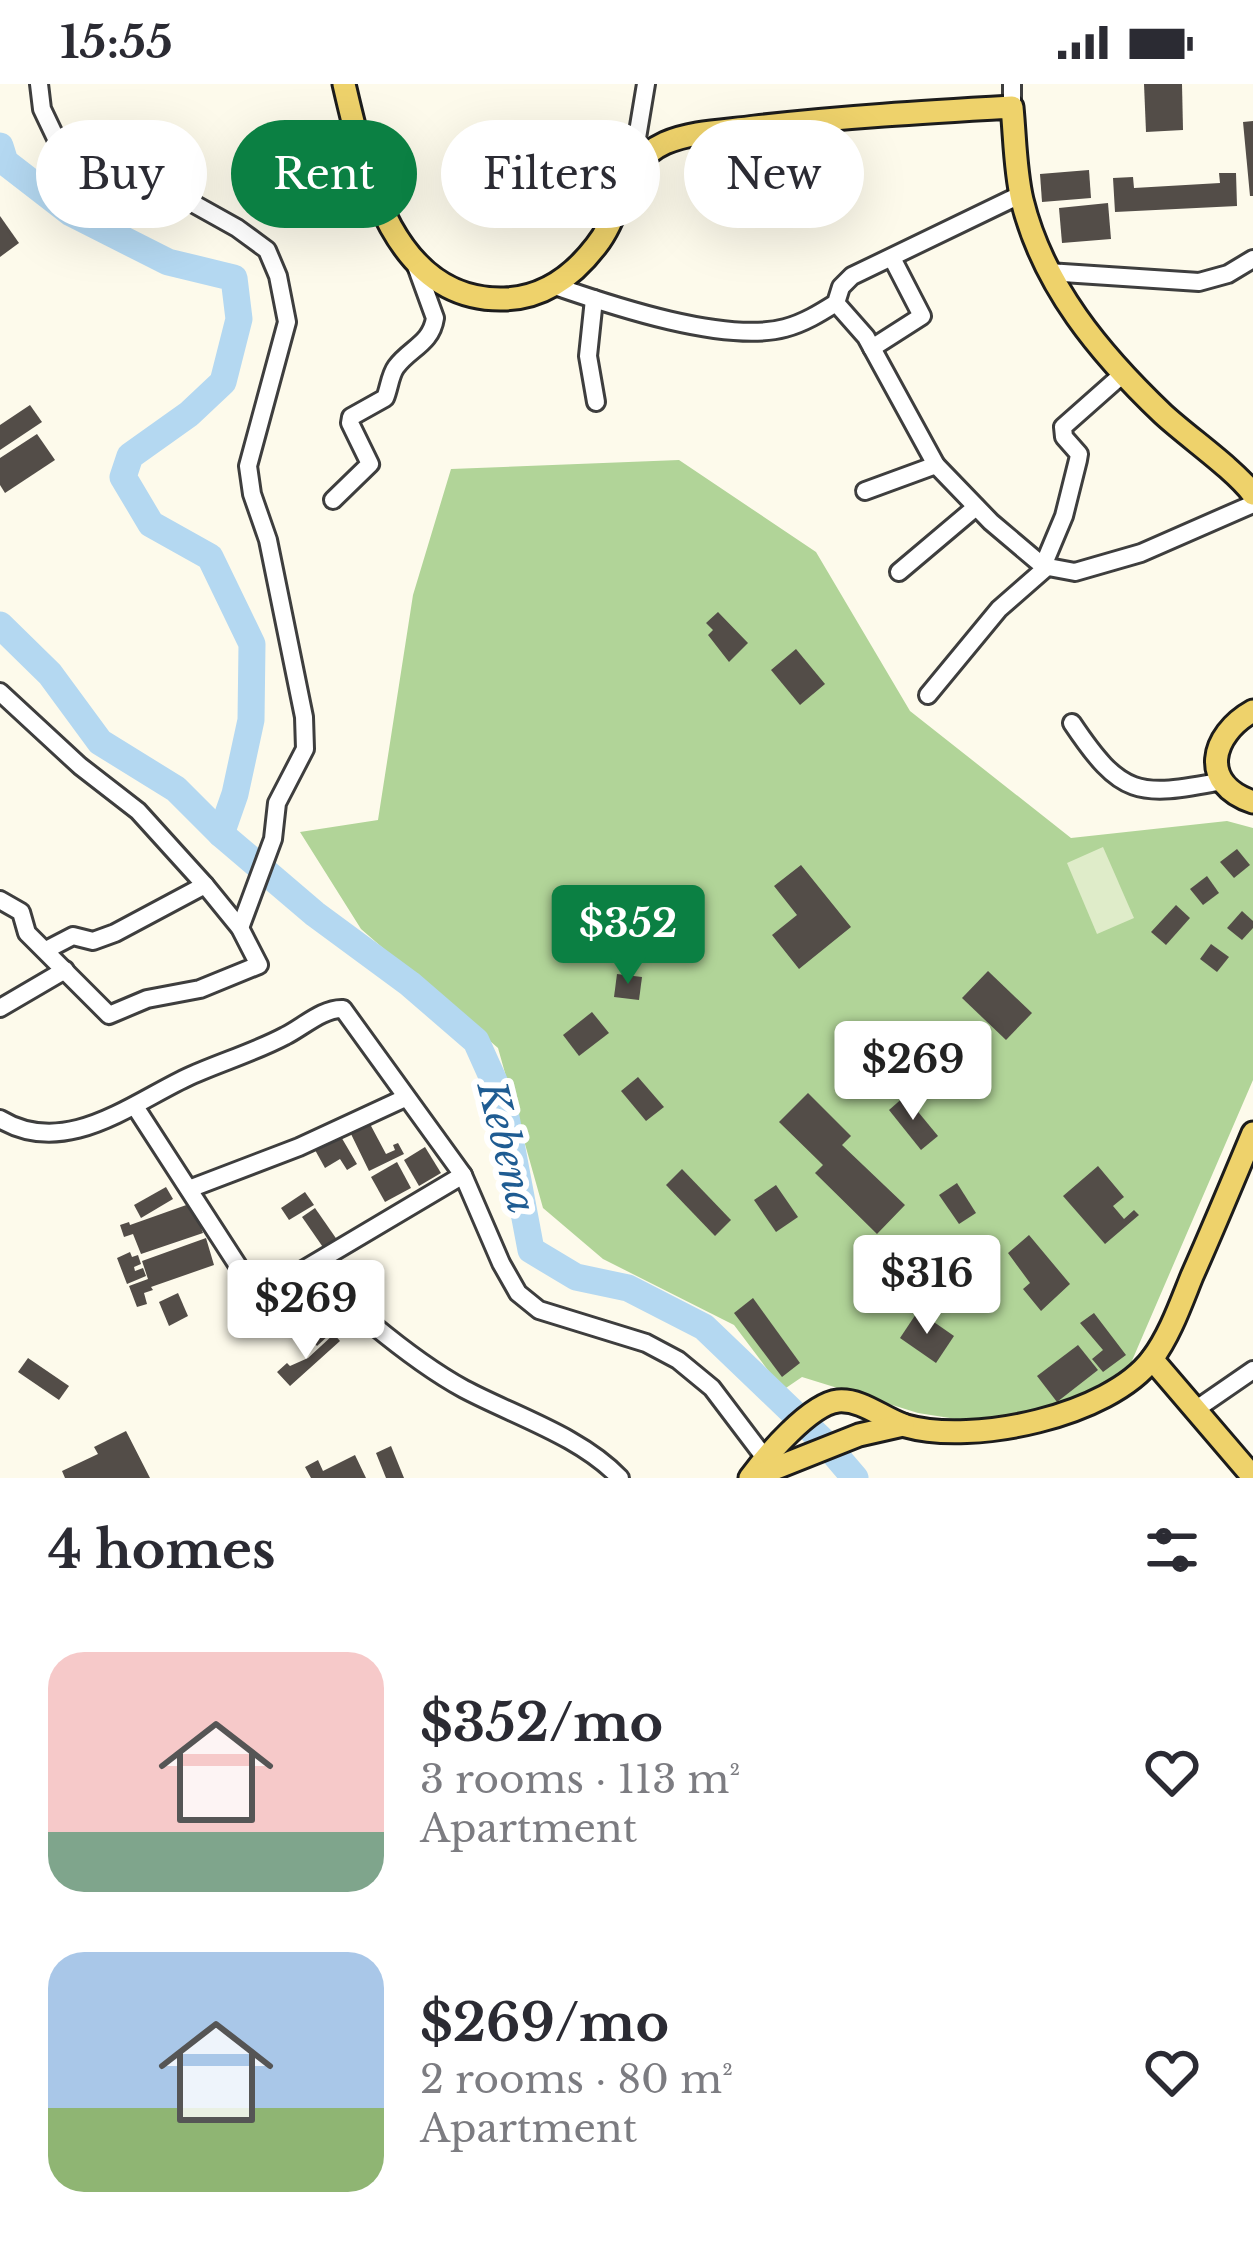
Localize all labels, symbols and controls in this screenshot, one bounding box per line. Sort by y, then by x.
text: 15:55 [60,14,173,70]
chip: Buy [36,120,207,228]
chip: Rent [231,120,417,228]
chip: Filters [441,120,660,228]
chip: New [684,120,864,228]
pin: $352 [557,885,699,987]
text: $352 [579,899,677,948]
pin: $269 [842,1021,984,1123]
text: $269 [861,1035,965,1084]
water label: Kebena [466,1075,547,1218]
pin: $316 [856,1235,998,1337]
text: $316 [880,1249,974,1298]
pin: $269 [235,1260,377,1362]
text: $269 [254,1274,358,1323]
icon: filters [1139,1517,1205,1583]
text: 4 homes [48,1519,276,1582]
text: $352/mo [420,1692,663,1755]
icon: home [144,1700,288,1844]
icon: heart [1139,1739,1205,1805]
text: 3 rooms · 113 m² [420,1755,740,1804]
text: Apartment [420,1804,637,1853]
text: $269/mo [420,1992,669,2055]
icon: home [144,2000,288,2144]
icon: heart [1139,2039,1205,2105]
text: 2 rooms · 80 m² [420,2055,733,2104]
text: Apartment [420,2104,637,2153]

